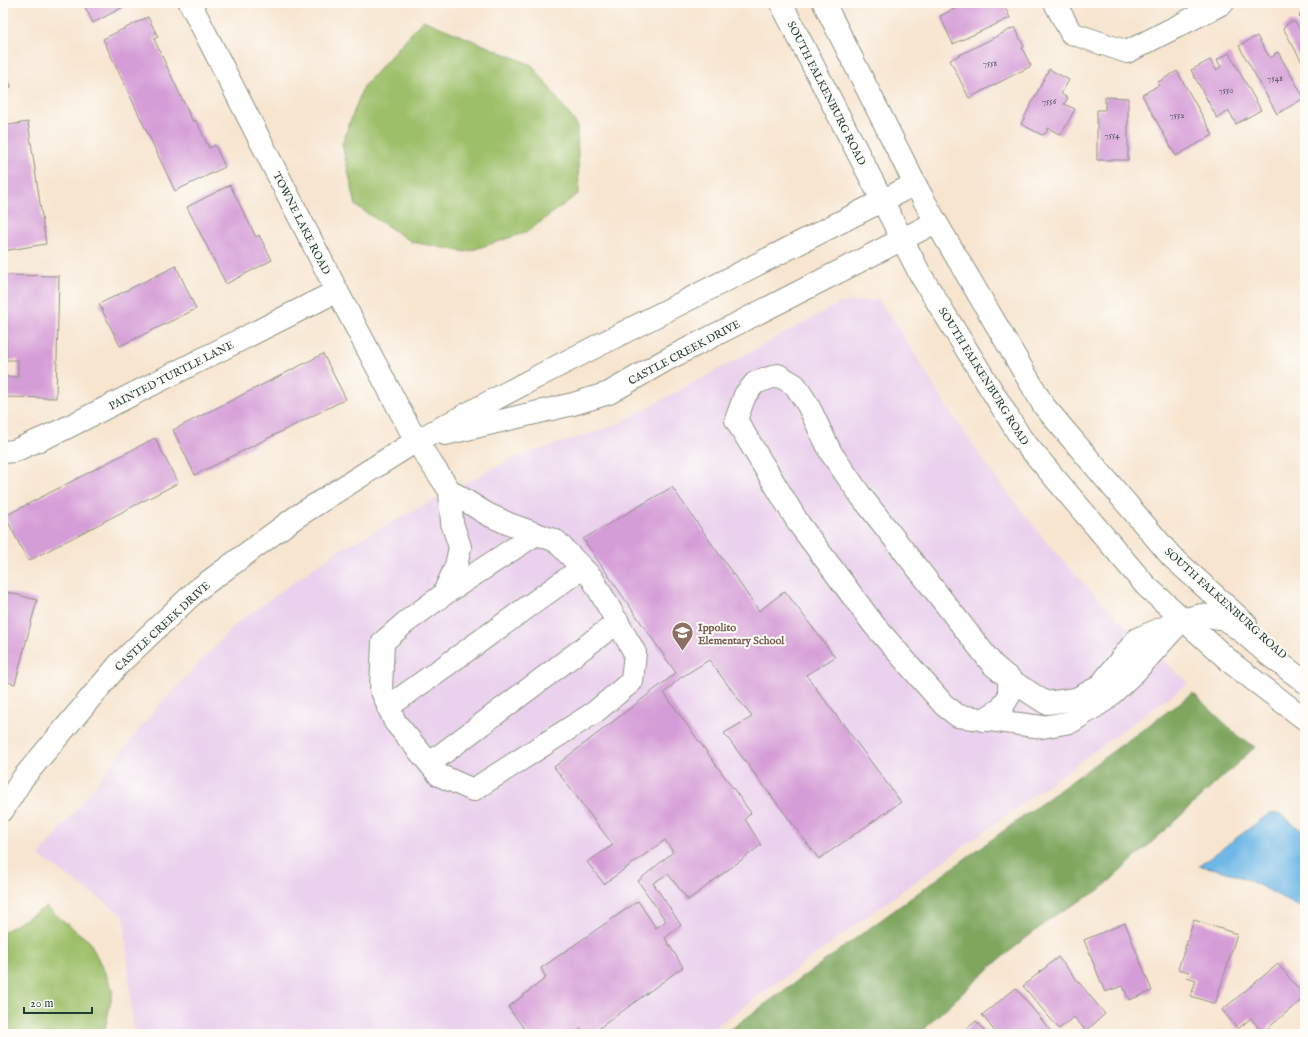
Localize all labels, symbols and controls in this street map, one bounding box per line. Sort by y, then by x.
street label: SOUTH FALKENBURG ROAD [784,19,869,168]
house number: 7558 [983,58,998,69]
house number: 7548 [1267,73,1283,84]
house number: 7550 [1218,85,1234,96]
house number: 7556 [1042,96,1056,107]
house number: 7552 [1170,110,1184,121]
house number: 7554 [1104,130,1120,141]
street label: TOWNE LAKE ROAD [269,170,333,277]
street label: SOUTH FALKENBURG ROAD [935,305,1032,448]
street label: CASTLE CREEK DRIVE [626,317,743,388]
street label: PAINTED TURTLE LANE [107,338,237,414]
street label: SOUTH FALKENBURG ROAD [1161,545,1290,663]
street label: CASTLE CREEK DRIVE [112,579,213,674]
school or university icon: Ippolito Elementary School [669,620,695,653]
place label: Ippolito Elementary School [698,621,785,648]
scale bar [24,989,92,1015]
text: 20 m [30,996,53,1011]

